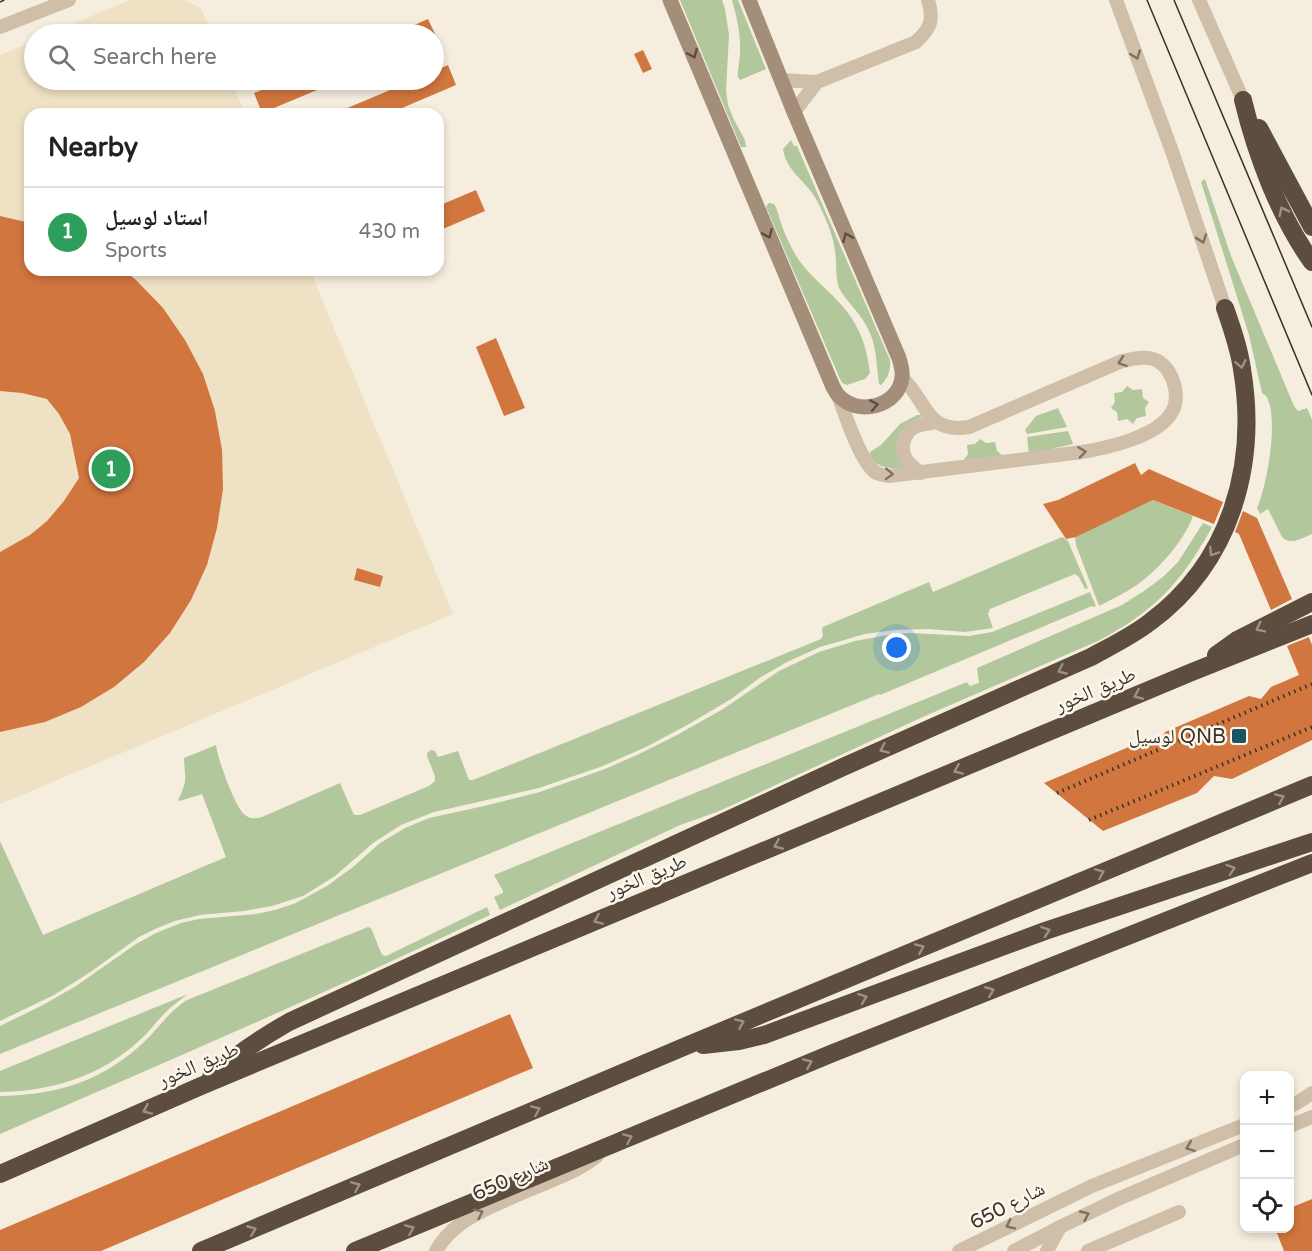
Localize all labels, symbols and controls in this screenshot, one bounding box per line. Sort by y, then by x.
search box [24,24,444,90]
icon: search [45,41,78,74]
text: Search here [93,44,217,70]
one-way arrow [686,48,698,59]
one-way arrow [1129,49,1142,60]
text: Nearby [48,132,138,163]
text: استاد لوسيل [105,205,209,231]
one-way arrow [1279,206,1291,217]
text: 1 [61,220,74,244]
text: 430 m [359,220,420,244]
one-way arrow [761,227,773,238]
one-way arrow [842,232,854,243]
one-way arrow [1194,233,1207,243]
text: Sports [105,239,167,263]
one-way arrow [1117,355,1128,368]
one-way arrow [1234,359,1247,369]
one-way arrow [869,399,879,412]
pin: 1 [92,446,130,492]
one-way arrow [1078,446,1087,458]
one-way arrow [885,468,894,481]
one-way arrow [1208,546,1220,556]
one-way arrow [1255,621,1266,632]
your location [882,633,911,662]
street label: طريق الخور [1050,662,1139,718]
one-way arrow [1057,662,1068,674]
one-way arrow [1134,688,1145,700]
place label: لوسيل QNB [1129,725,1226,749]
marker: لوسيل QNB [1230,727,1248,745]
one-way arrow [879,742,890,754]
one-way arrow [954,763,965,775]
one-way arrow [1274,793,1285,805]
one-way arrow [774,838,785,850]
street label: طريق الخور [601,849,690,905]
one-way arrow [1225,864,1236,876]
one-way arrow [1094,868,1105,880]
one-way arrow [594,913,605,925]
one-way arrow [1040,925,1051,938]
one-way arrow [914,943,925,955]
one-way arrow [983,986,994,998]
one-way arrow [857,993,868,1006]
one-way arrow [734,1018,745,1030]
street label: طريق الخور [153,1037,242,1093]
one-way arrow [802,1058,813,1070]
map controls [1240,1071,1294,1233]
button: + [1240,1071,1294,1125]
one-way arrow [142,1102,153,1114]
one-way arrow [529,1105,540,1117]
button: − [1240,1125,1294,1179]
one-way arrow [622,1133,633,1145]
one-way arrow [1185,1140,1196,1152]
street label: شارع 650 [469,1151,552,1206]
street label: شارع 650 [966,1177,1049,1235]
button: locate [1240,1179,1294,1233]
one-way arrow [350,1181,361,1193]
one-way arrow [472,1209,483,1220]
one-way arrow [1078,1211,1089,1223]
one-way arrow [1006,1218,1017,1230]
one-way arrow [403,1224,414,1236]
one-way arrow [246,1225,257,1237]

